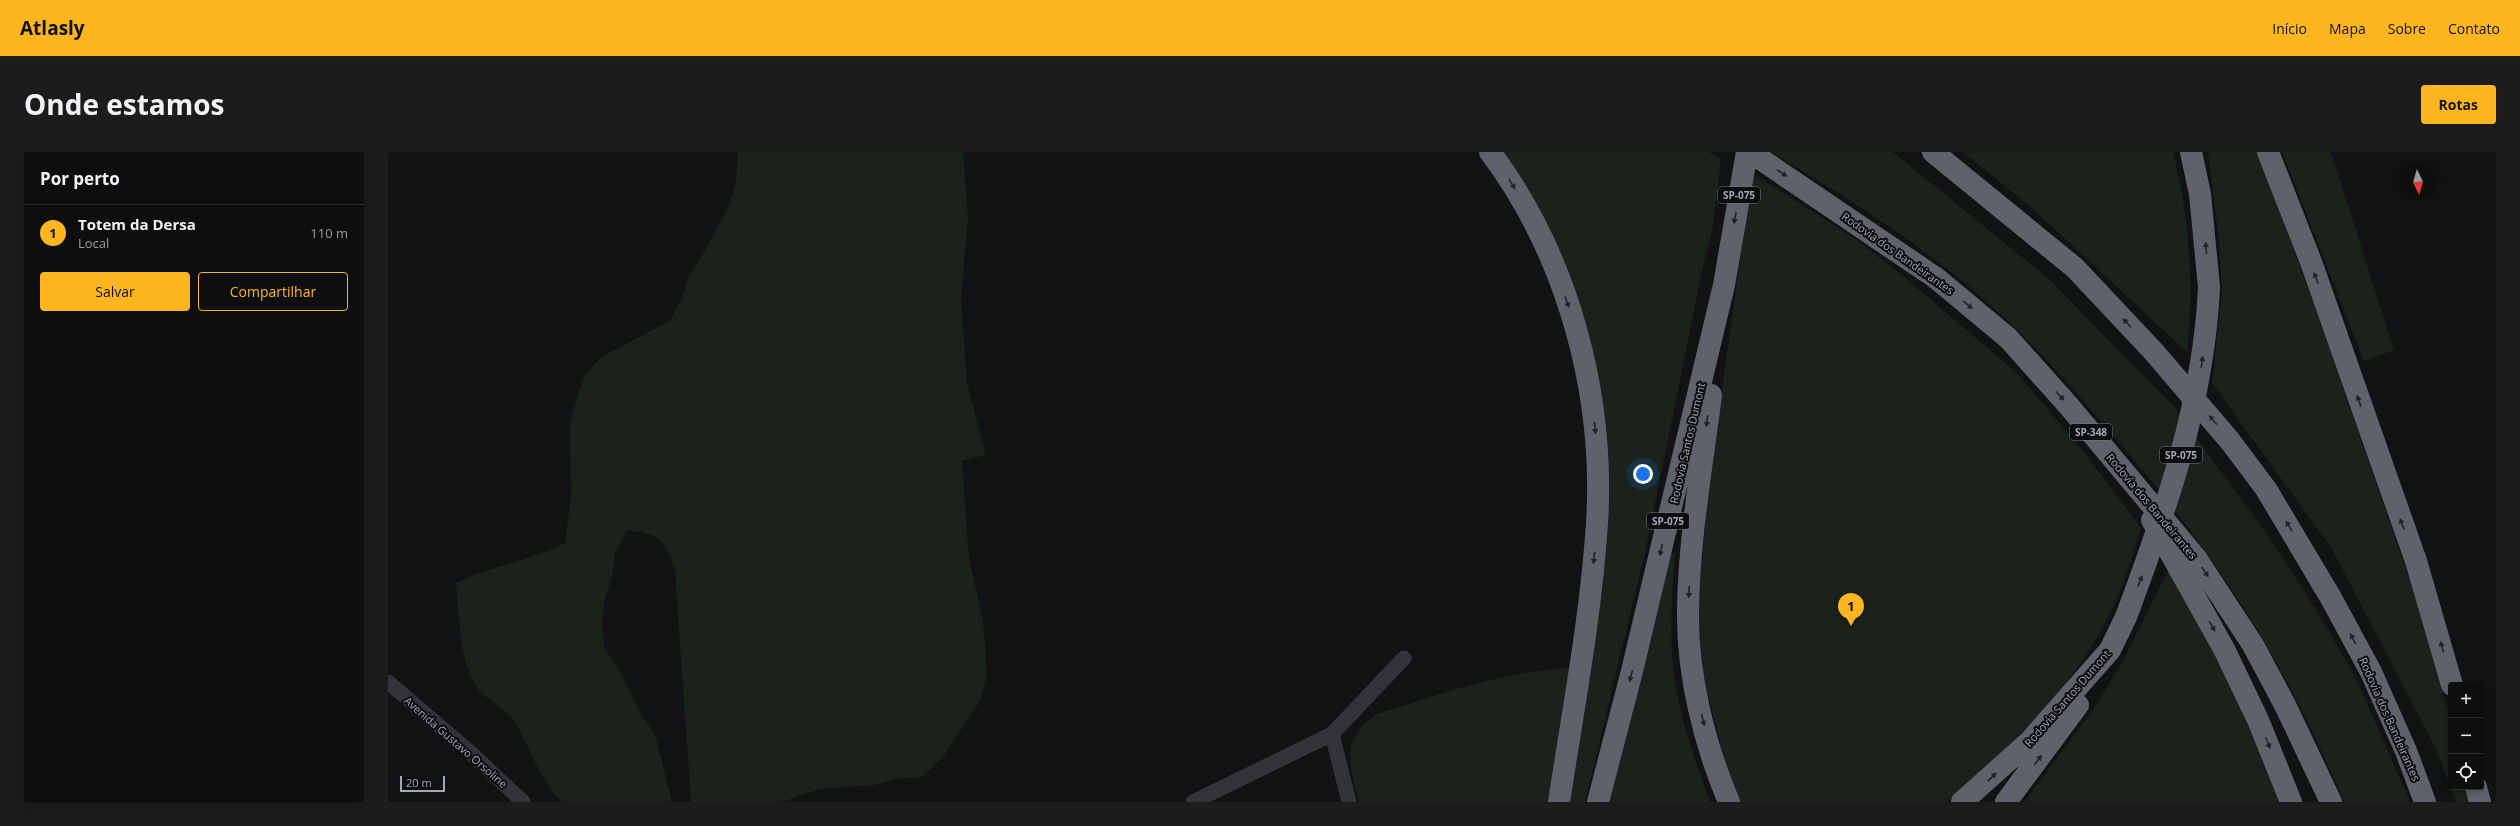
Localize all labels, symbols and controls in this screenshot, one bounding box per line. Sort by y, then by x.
text: Atlasly [20,15,85,41]
text: Início [2272,19,2307,38]
text: Mapa [2329,19,2366,38]
text: Sobre [2388,19,2426,38]
text: Contato [2448,19,2500,38]
text: Onde estamos [24,85,225,123]
button: Rotas [2421,85,2496,124]
north arrow [2400,164,2436,200]
text: Por perto [40,167,120,190]
one-way arrow [1777,169,1787,177]
one-way arrow [1508,179,1516,189]
road number: SP-075 [1718,187,1760,203]
street label: Rodovia dos Bandeirantes [1839,208,1957,298]
one-way arrow [1732,212,1738,224]
text: Totem da Dersa [78,214,196,234]
text: 1 [49,224,57,242]
text: 110 m [310,224,348,242]
text: Local [78,234,109,252]
one-way arrow [2203,242,2210,254]
button: Salvar [40,272,190,311]
button: Compartilhar [198,272,348,311]
one-way arrow [2313,272,2319,284]
one-way arrow [1564,296,1570,308]
one-way arrow [1963,300,1974,309]
one-way arrow [2122,318,2131,328]
one-way arrow [2199,356,2205,368]
street label: Rodovia Santos Dumont [1666,381,1708,505]
one-way arrow [2056,391,2065,401]
one-way arrow [2356,395,2362,407]
one-way arrow [1704,415,1710,427]
one-way arrow [2208,415,2217,426]
one-way arrow [1591,422,1598,435]
road number: SP-348 [2070,424,2112,440]
road number: SP-075 [2160,447,2202,463]
street label: Rodovia dos Bandeirantes [2103,450,2201,562]
your location [1633,464,1653,484]
road number: SP-075 [1647,513,1689,529]
one-way arrow [2399,517,2405,529]
one-way arrow [2285,520,2292,532]
one-way arrow [1658,544,1664,556]
one-way arrow [1591,552,1597,564]
one-way arrow [2201,567,2209,577]
one-way arrow [2137,574,2143,586]
one-way arrow [1685,586,1692,598]
pin: 1 [1838,593,1864,626]
one-way arrow [2208,620,2215,632]
one-way arrow [2350,633,2356,644]
one-way arrow [2439,641,2445,653]
street label: Rodovia Santos Dumont [2021,646,2113,750]
street label: Rodovia dos Bandeirantes [2356,655,2424,783]
one-way arrow [1628,671,1634,683]
map controls [2448,682,2484,790]
button: + [2448,682,2484,718]
street label: Avenida Gustavo Orsoline [401,693,511,791]
one-way arrow [1700,714,1706,726]
button: − [2448,718,2484,754]
one-way arrow [2265,738,2271,750]
one-way arrow [2034,754,2043,765]
button: locate [2448,754,2484,790]
one-way arrow [1987,772,1997,782]
scale bar [400,774,445,793]
text: 20 m [406,775,432,790]

